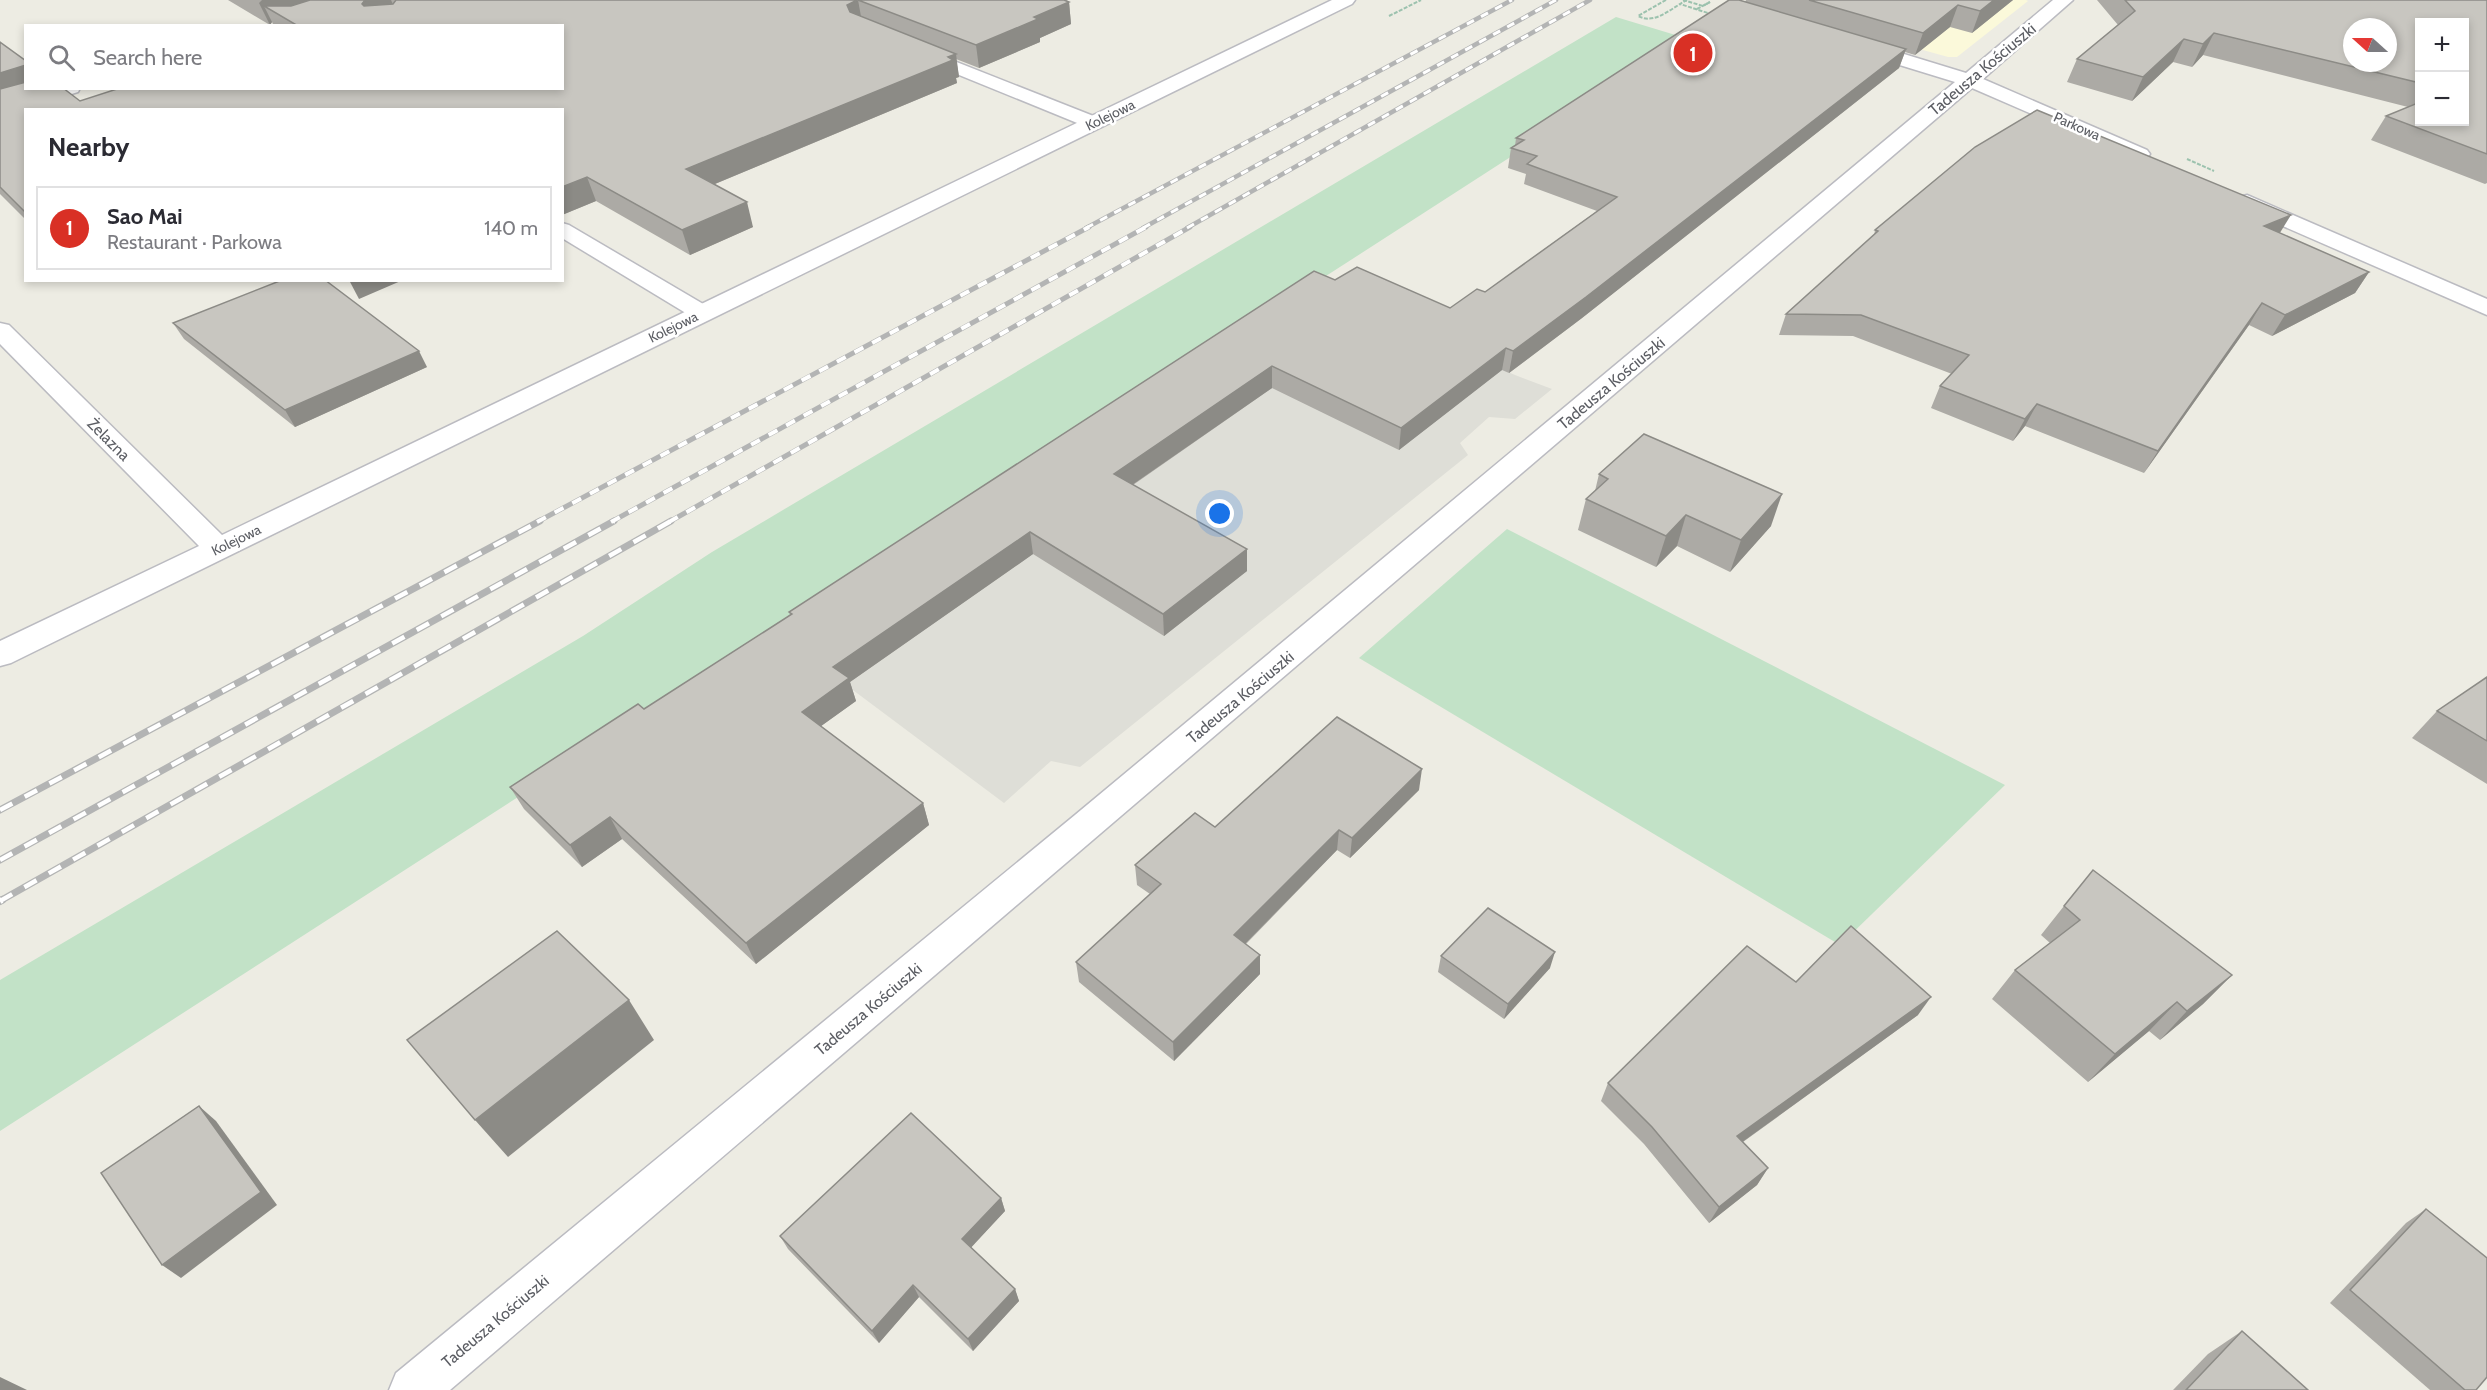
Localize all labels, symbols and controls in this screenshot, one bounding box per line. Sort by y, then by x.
north arrow [2343,18,2397,72]
map controls [2415,18,2469,126]
button: + [2415,18,2469,72]
street label: Tadeusza Kościuszki [1925,19,2040,120]
search box [24,24,564,90]
pin: 1 [1674,31,1712,76]
icon: search [45,41,78,74]
text: Search here [93,44,202,71]
button: − [2415,72,2469,126]
street label: Kolejowa [1082,95,1138,135]
street label: Parkowa [2051,108,2103,144]
text: Nearby [48,131,129,163]
text: Sao Mai [107,203,183,230]
text: 1 [66,216,73,240]
text: 140 m [484,216,538,240]
text: Restaurant · Parkowa [107,230,282,254]
street label: Kolejowa [645,307,701,347]
street label: Tadeusza Kościuszki [1554,333,1669,434]
street label: Żelazna [83,414,134,465]
your location [1205,499,1234,528]
street label: Kolejowa [208,520,264,560]
street label: Tadeusza Kościuszki [1183,647,1298,748]
street label: Tadeusza Kościuszki [811,959,926,1060]
street label: Tadeusza Kościuszki [438,1271,553,1372]

